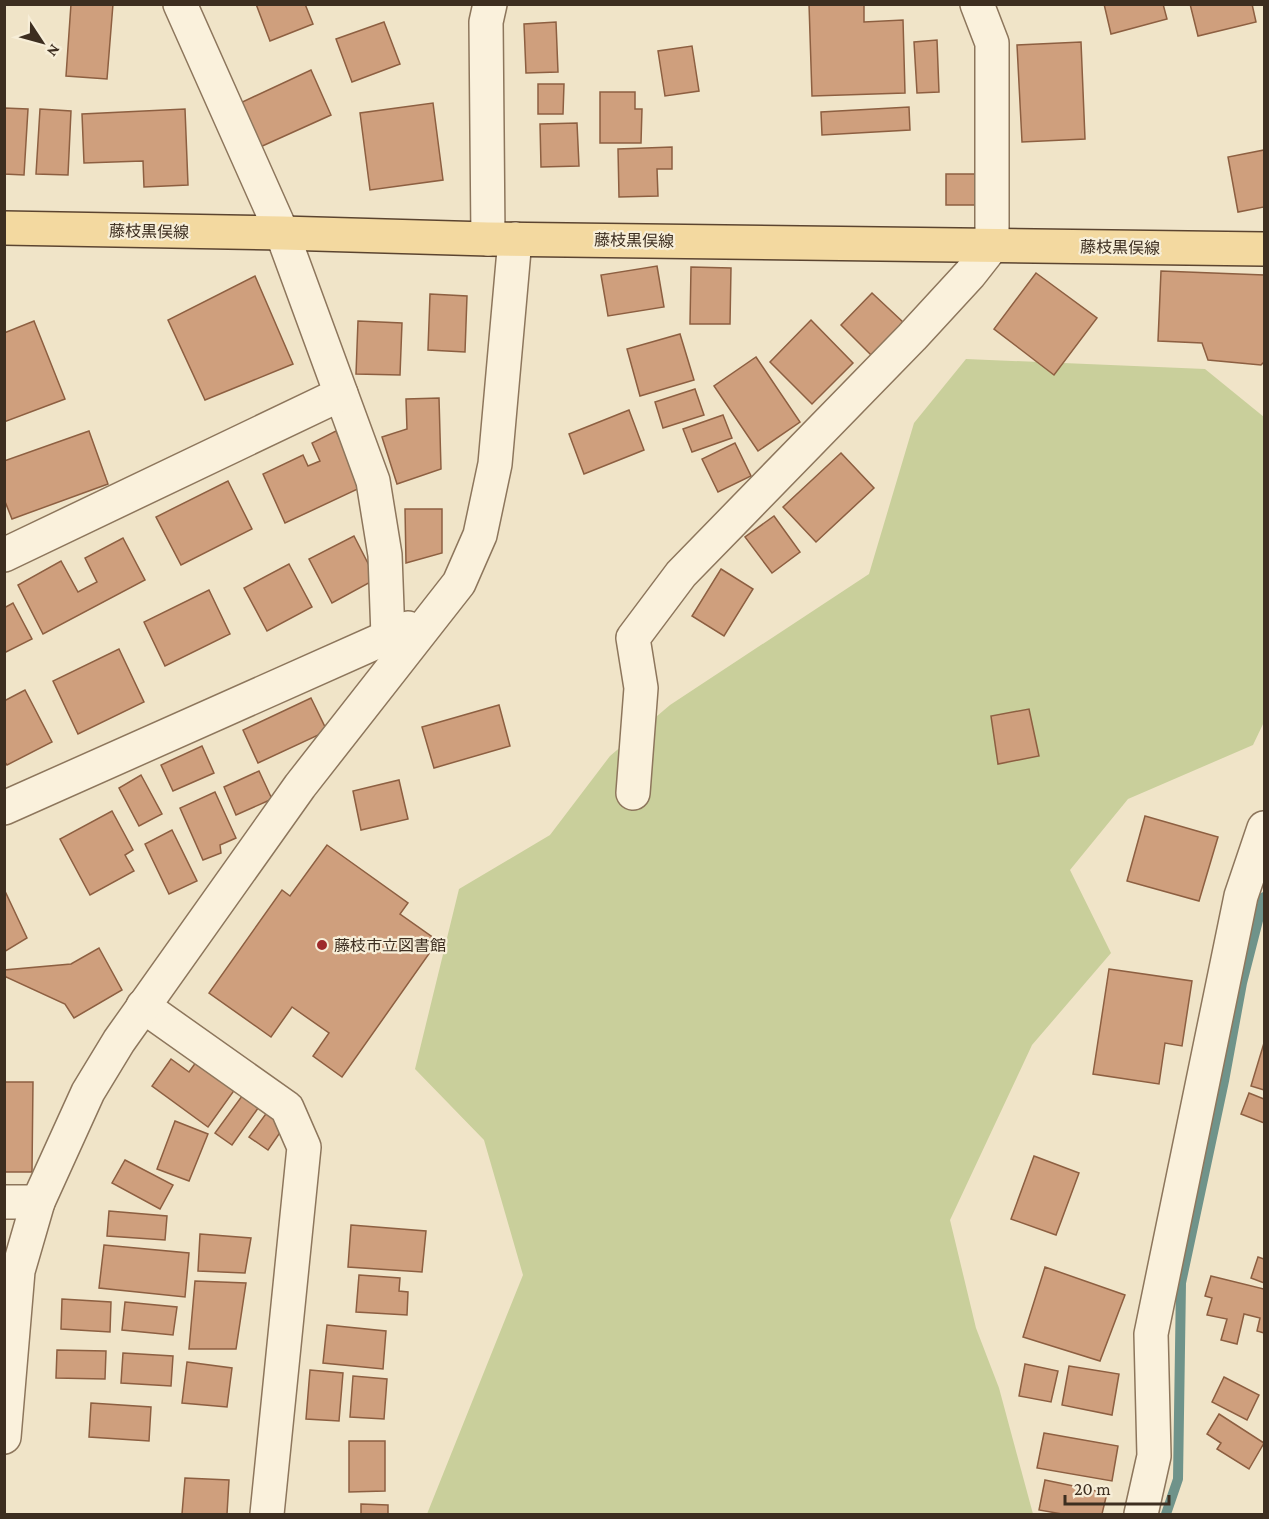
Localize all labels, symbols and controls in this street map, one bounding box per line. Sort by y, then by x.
north arrow [12,12,72,72]
text: N [44,41,64,60]
street label: 藤枝黒俣線 [109,222,189,241]
street label: 藤枝黒俣線 [594,231,674,250]
street label: 藤枝黒俣線 [1080,238,1160,257]
place label: 藤枝市立図書館 [334,937,446,954]
marker: 藤枝市立図書館 [315,938,329,952]
scale bar [1065,1468,1168,1506]
text: 20 m [1074,1479,1111,1499]

